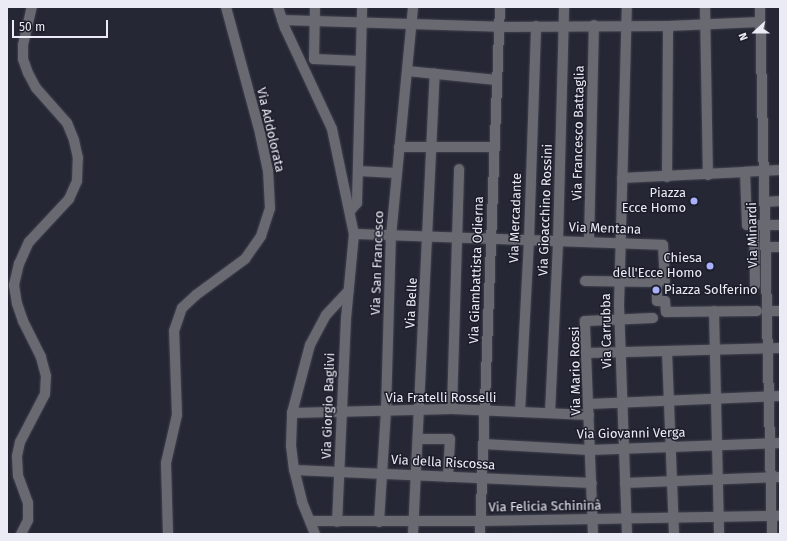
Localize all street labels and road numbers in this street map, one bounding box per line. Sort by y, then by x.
street label: Via Francesco Battaglia [570,65,588,201]
street label: Via Addolorata [253,86,287,174]
street label: Via Gioacchino Rossini [536,144,556,276]
street label: Via Mercadante [507,173,525,263]
street label: Via Giambattista Odierna [467,196,487,344]
street label: Via Minardi [745,202,761,268]
street label: Via San Francesco [368,211,388,315]
street label: Via Mentana [568,220,642,238]
street label: Via Belle [403,277,421,329]
street label: Via Carrubba [599,293,615,369]
street label: Via Mario Rossi [567,326,585,416]
street label: Via Giorgio Baglivi [319,353,339,459]
street label: Via Fratelli Rosselli [386,390,496,406]
street label: Via Giovanni Verga [576,425,686,443]
street label: Via della Riscossa [390,452,496,474]
street label: Via Felicia Schininà [488,498,602,516]

